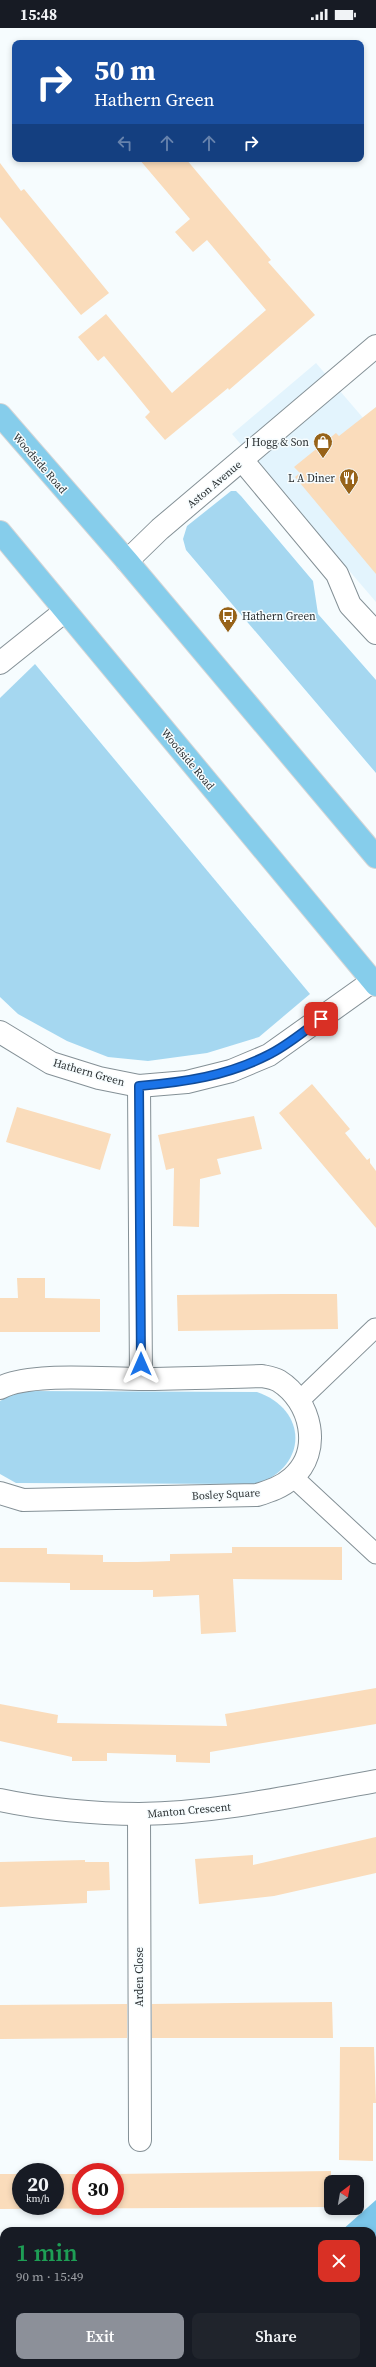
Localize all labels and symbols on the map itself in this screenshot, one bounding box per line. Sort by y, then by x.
street label: Woodside Road [9,430,71,497]
shop icon: J Hogg & Son [312,431,334,459]
place label: J Hogg & Son [244,435,309,450]
street label: Aston Avenue [184,457,245,512]
restaurant icon: L A Diner [338,467,360,495]
place label: L A Diner [288,471,335,486]
bus stop icon: Hathern Green [217,605,239,633]
place label: Hathern Green [242,609,316,624]
street label: Woodside Road [158,726,218,794]
pin [304,1002,338,1036]
street label: Hathern Green [51,1055,127,1090]
position arrow [120,1343,162,1385]
street label: Bosley Square [191,1485,261,1504]
street label: Manton Crescent [147,1799,232,1822]
street label: Arden Close [132,1947,147,2007]
speed limit sign: 30 [72,2163,124,2215]
north arrow [324,2175,364,2215]

